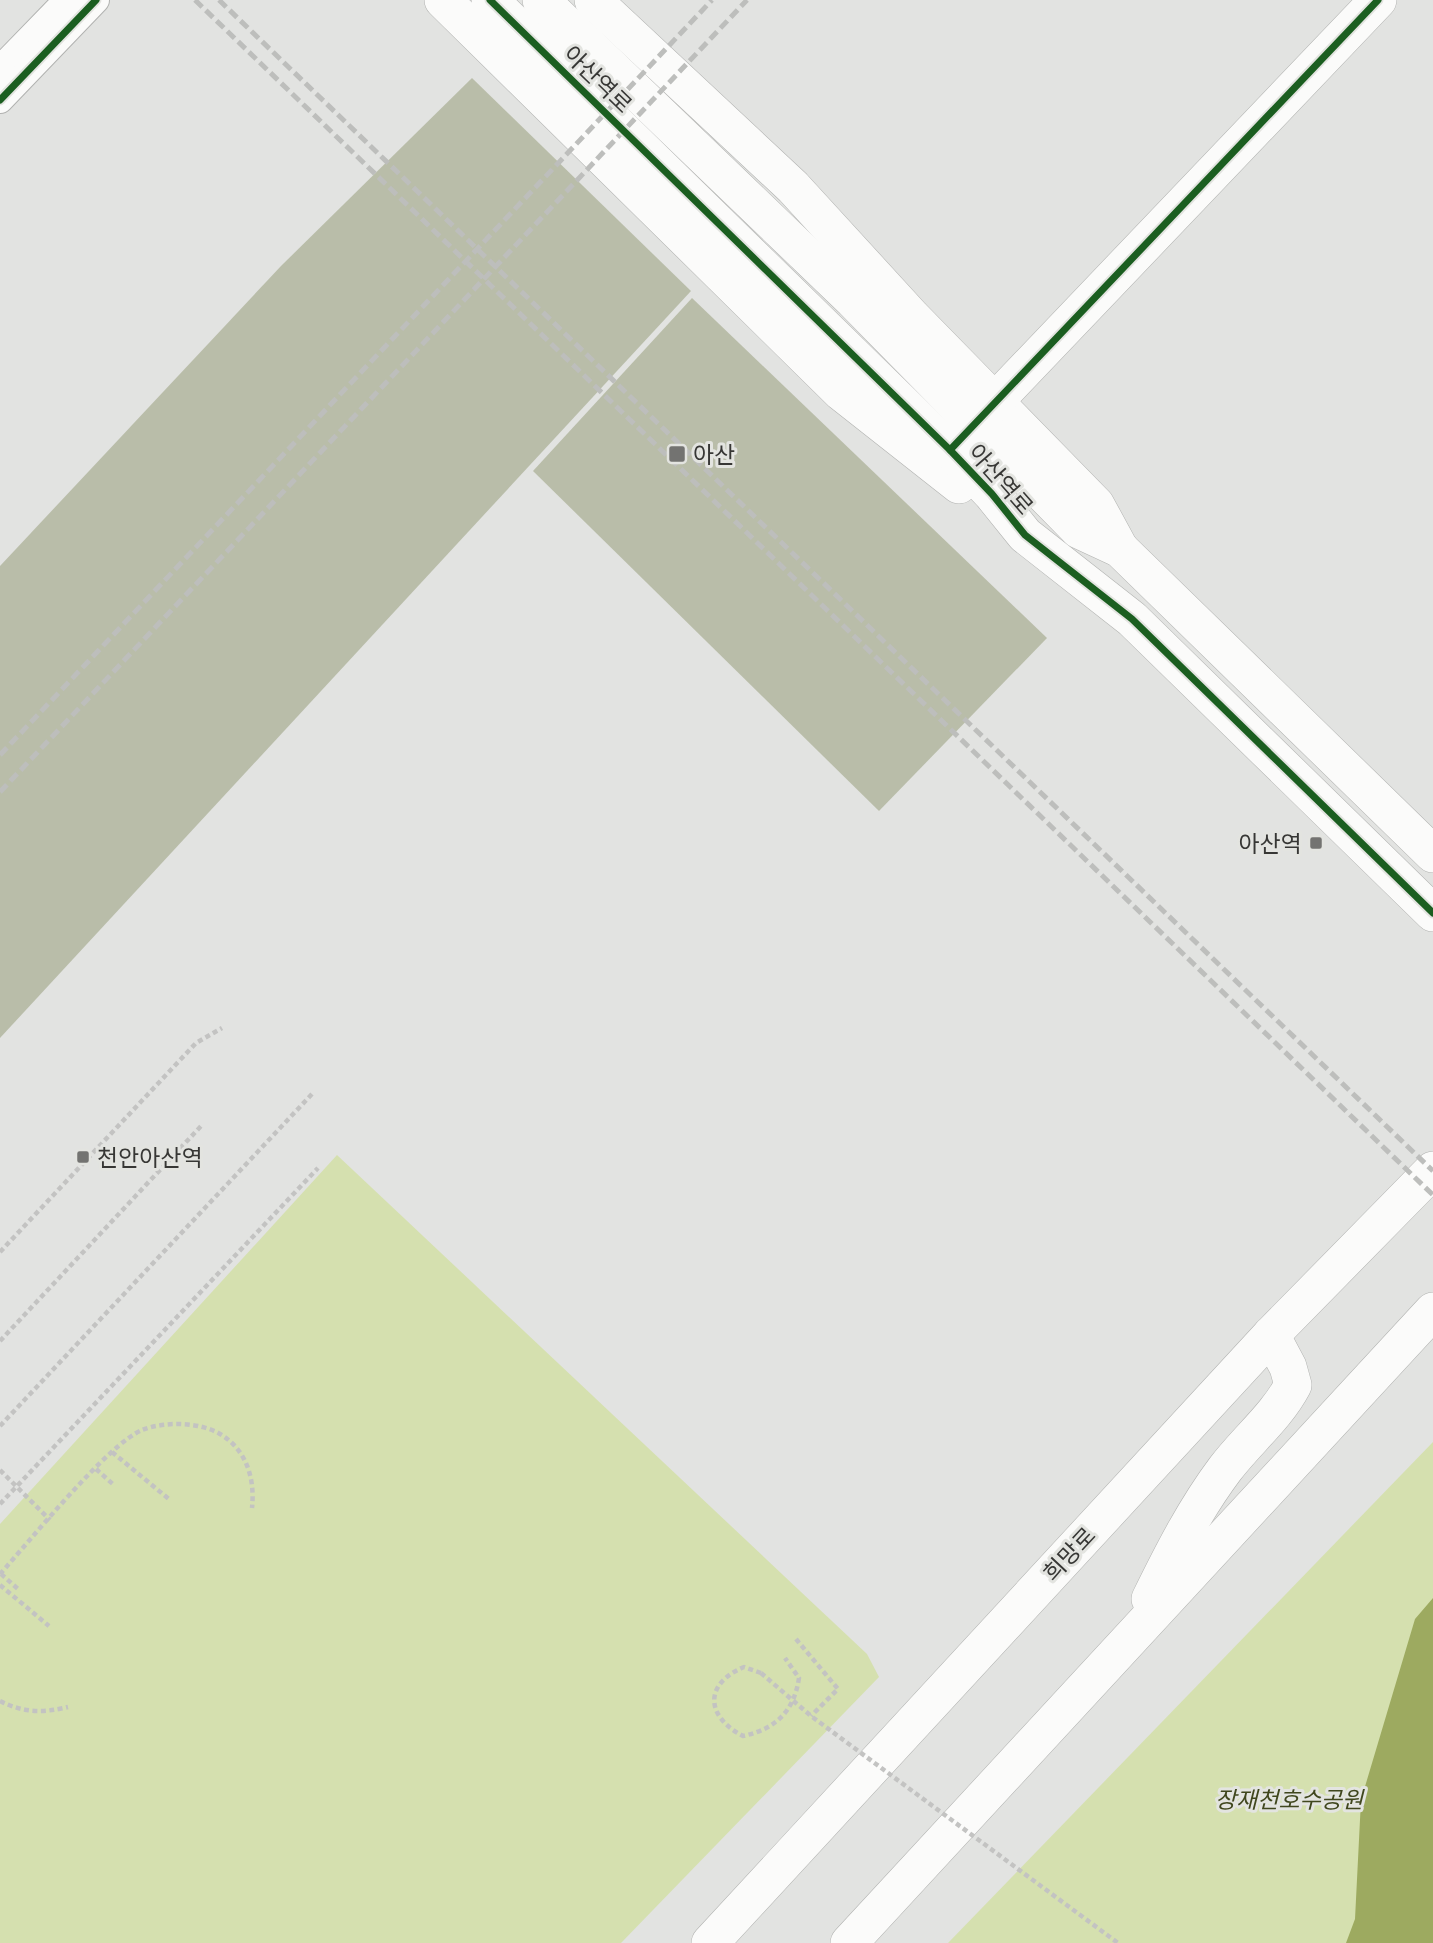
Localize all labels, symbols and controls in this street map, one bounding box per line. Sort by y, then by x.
street label: 아산역로 [557,38,639,120]
street label: 아산역로 [962,437,1040,521]
place label: 아산 [693,439,735,470]
marker: 아산 [667,444,687,464]
place label: 아산역 [1239,828,1302,859]
marker: 아산역 [1308,835,1324,851]
place label: 천안아산역 [97,1142,203,1173]
marker: 천안아산역 [75,1149,91,1165]
street label: 희망로 [1036,1520,1102,1588]
park label: 장재천호수공원 [1215,1784,1365,1815]

